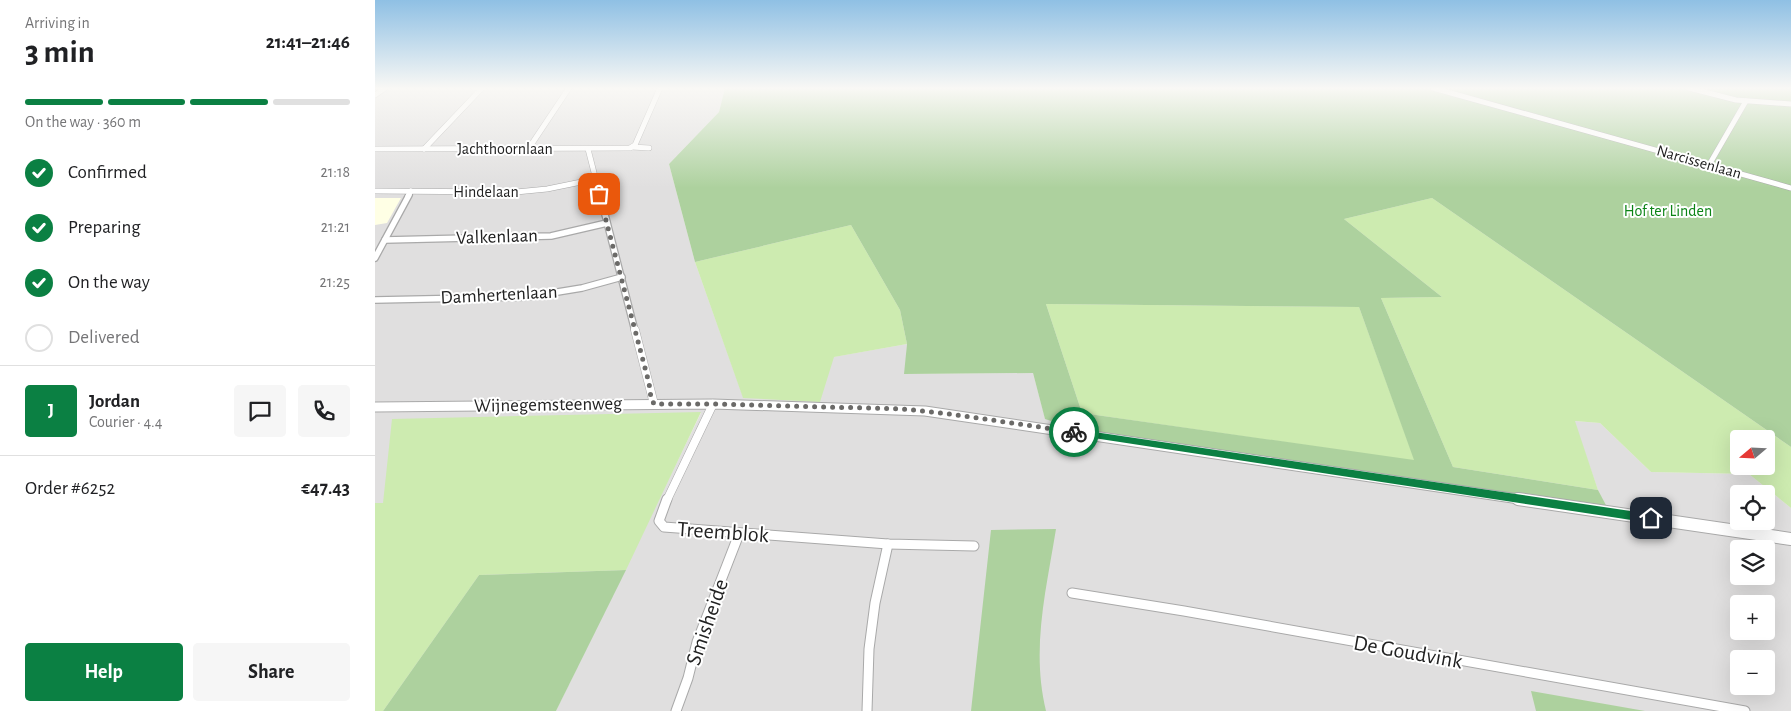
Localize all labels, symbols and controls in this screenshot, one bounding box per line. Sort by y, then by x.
text: Arriving in [25,15,90,31]
text: 21:41–21:46 [266,33,350,52]
text: 3 min [25,36,95,68]
text: On the way · 360 m [25,114,141,130]
street label: Jachthoornlaan [457,141,553,157]
street label: Narcissenlaan [1655,142,1743,182]
icon: check [25,159,53,187]
text: Confirmed [68,163,147,182]
text: 21:18 [320,164,350,180]
pin [578,173,620,215]
icon: bag [585,180,613,208]
street label: Hindelaan [453,184,519,200]
park label: Hof ter Linden [1624,203,1712,219]
icon: check [25,214,53,242]
text: Preparing [68,218,141,237]
text: 21:21 [321,219,350,235]
street label: Valkenlaan [456,226,538,248]
icon: check [25,269,53,297]
text: On the way [68,273,150,292]
text: 21:25 [320,274,350,290]
street label: Damhertenlaan [440,282,558,308]
text: Delivered [68,328,140,347]
button: chat [234,385,286,437]
button: phone [298,385,350,437]
text: Jordan [89,392,140,411]
street label: Wijnegemsteenweg [474,394,623,416]
text: J [48,401,54,420]
courier [1049,407,1099,457]
text: Courier · 4.4 [89,414,162,430]
icon: bike [1060,418,1088,446]
north arrow [1730,430,1775,475]
map controls [1730,430,1775,695]
text: Order #6252 [25,479,115,498]
text: €47.43 [301,479,350,498]
button: locate [1730,485,1775,530]
pin [1630,497,1672,539]
icon: home [1637,504,1665,532]
street label: Treemblok [676,518,770,546]
button: layers [1730,540,1775,585]
street label: Smisheide [682,576,732,668]
button: + [1730,595,1775,640]
street label: De Goudvink [1352,632,1464,672]
button: Help [25,643,183,701]
button: Share [193,643,350,701]
button: − [1730,650,1775,695]

